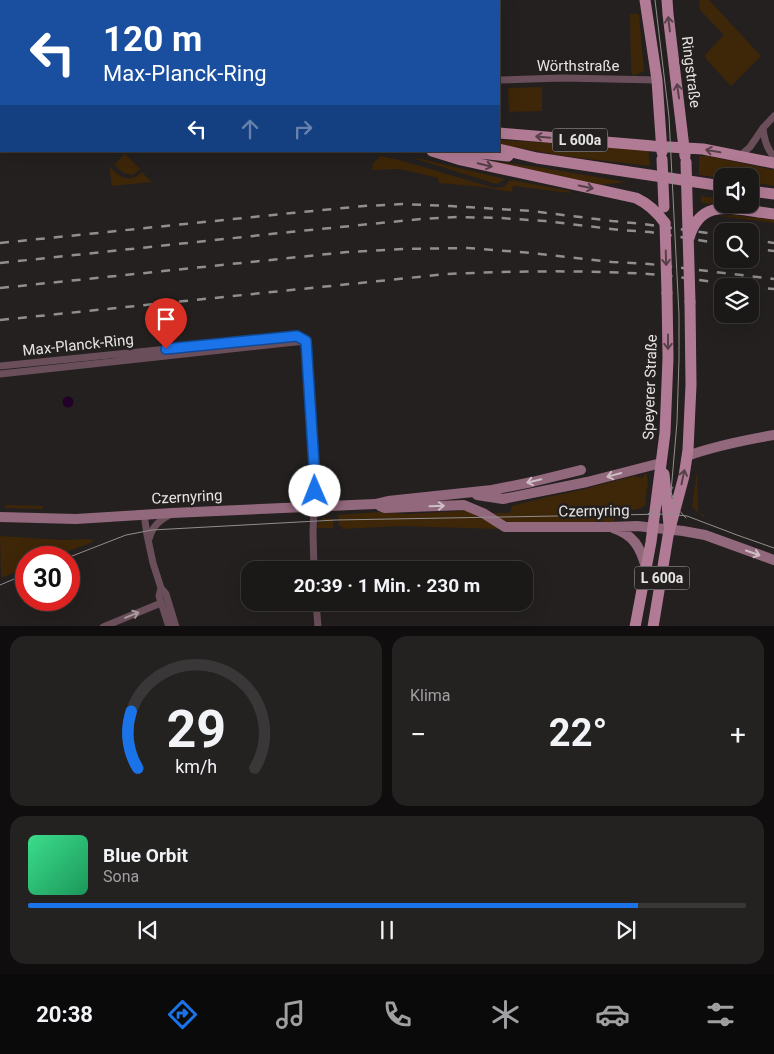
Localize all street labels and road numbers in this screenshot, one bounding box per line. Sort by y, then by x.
street label: Ringstraße [678,35,704,109]
street label: Wörthstraße [537,57,619,75]
road number: L 600a [552,128,608,152]
street label: Max-Planck-Ring [22,330,134,360]
street label: Speyerer Straße [639,334,661,440]
street label: Czernyring [151,486,223,508]
street label: Czernyring [558,501,630,521]
road number: L 600a [634,566,690,590]

